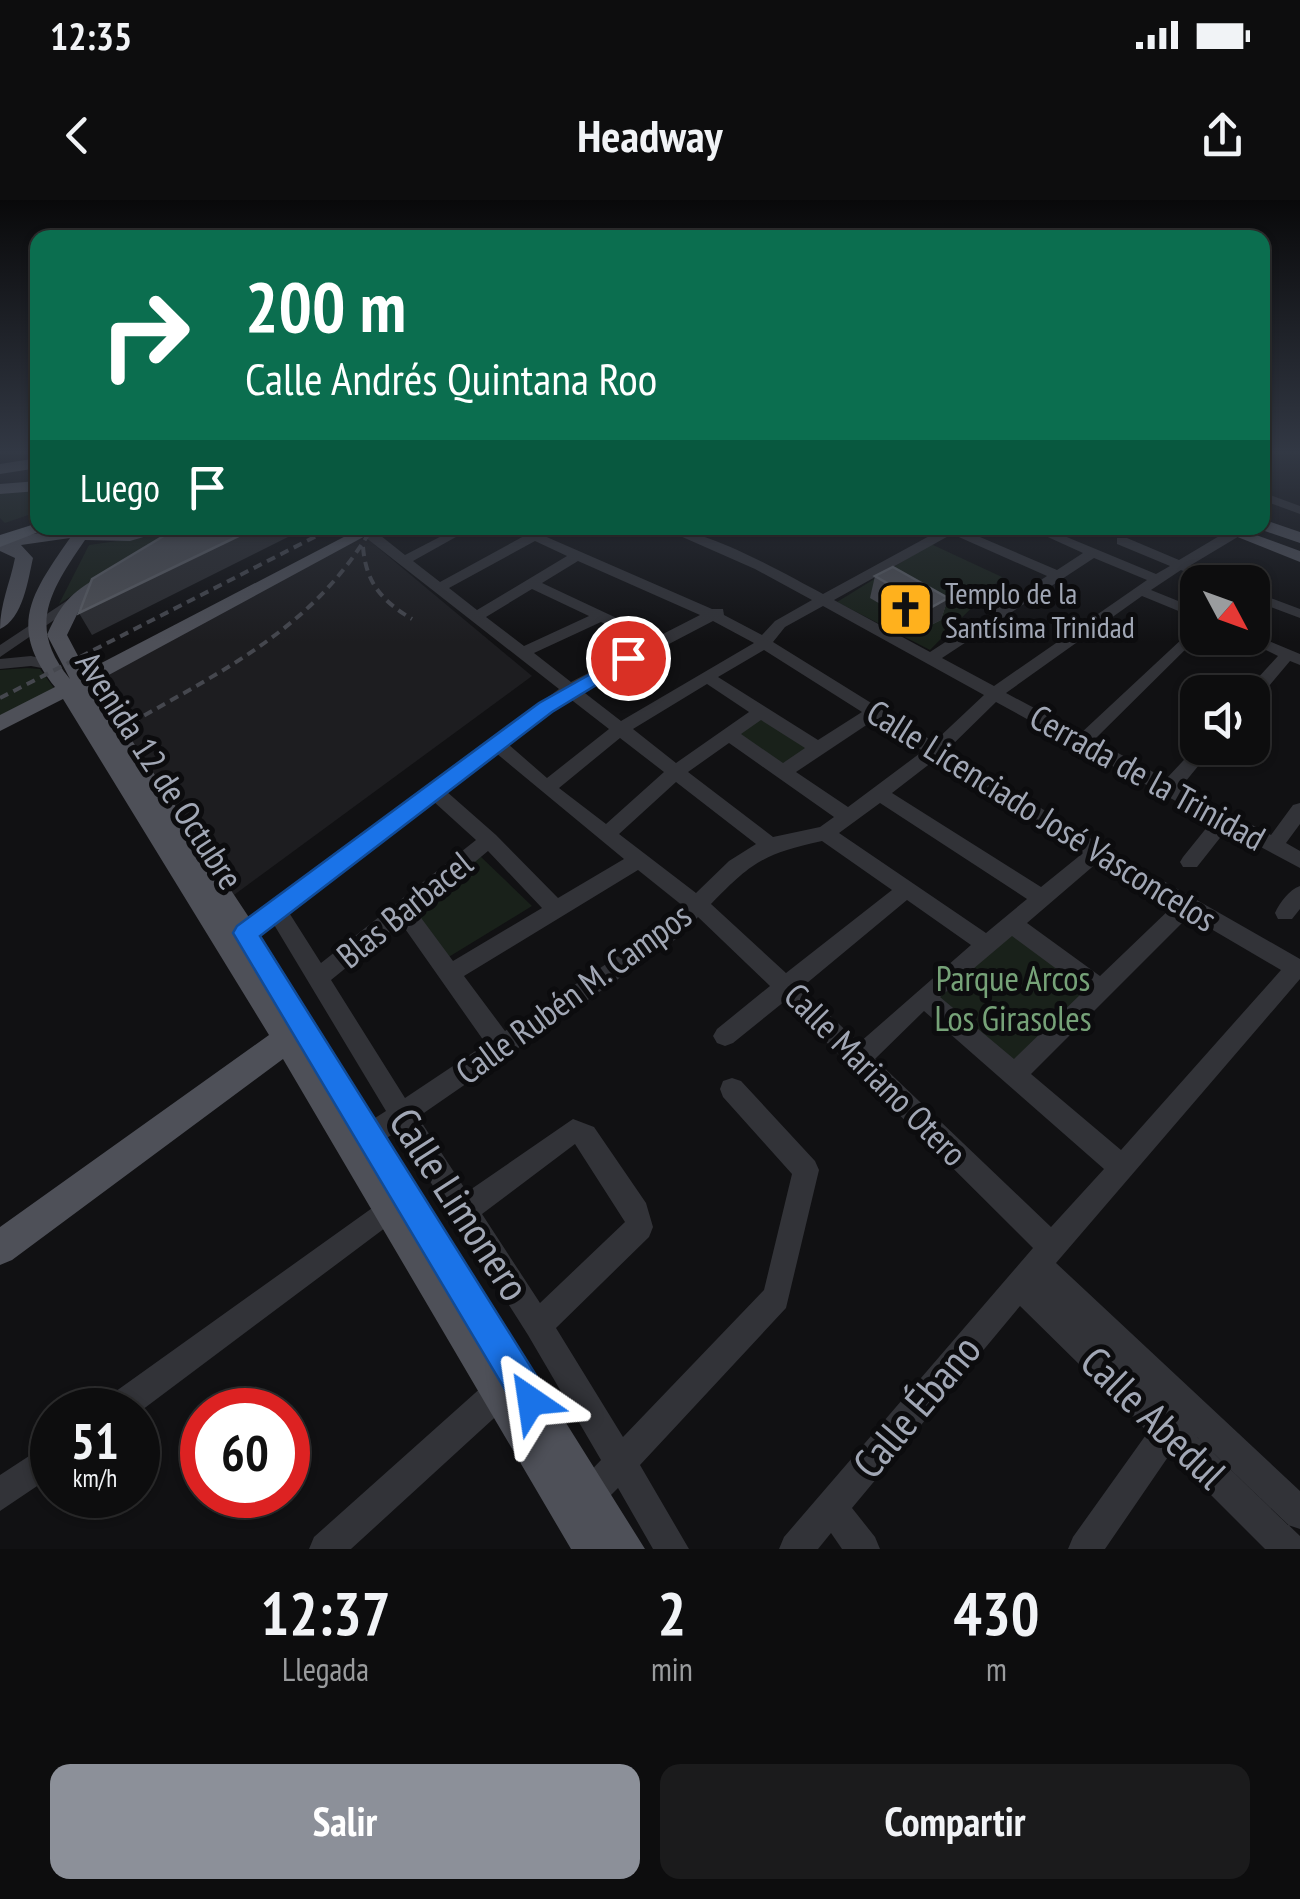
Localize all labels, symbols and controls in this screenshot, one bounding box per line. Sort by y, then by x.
text: 12:35 [50,11,132,60]
text: Headway [577,106,723,164]
icon: back [50,108,105,163]
icon: share [1195,108,1250,163]
text: 200 m [245,261,406,351]
icon: right [80,270,210,400]
text: Calle Andrés Quintana Roo [245,349,657,407]
icon: arrive [180,460,235,515]
text: Luego [80,463,160,512]
north arrow [1180,565,1270,655]
map controls [1180,565,1270,765]
place label: Templo de la Santísima Trinidad [945,573,1135,646]
church icon: Templo de la Santísima Trinidad [876,579,936,639]
pin [586,616,671,701]
icon: arrive [601,631,656,686]
street label: Avenida 12 de Octubre [66,642,254,898]
button: sound [1180,675,1270,765]
street label: Calle Licenciado José Vasconcelos [858,688,1226,942]
street label: Cerrada de la Trinidad [1022,693,1274,861]
street label: Blas Barbacel [327,840,481,978]
street label: Calle Rubén M. Campos [446,892,700,1094]
park label: Parque Arcos Los Girasoles [934,955,1092,1041]
street label: Calle Mariano Otero [775,973,977,1175]
street label: Calle Limonero [377,1097,543,1311]
street label: Calle Ébano [840,1323,992,1489]
street label: Calle Abedul [1069,1334,1239,1500]
position arrow [479,1349,583,1453]
speed limit sign: 60 [180,1388,310,1518]
text: 51 [71,1408,119,1473]
text: km/h [73,1462,117,1494]
text: 12:37 [261,1574,390,1652]
text: 2 [658,1574,686,1652]
text: 430 [953,1574,1039,1652]
text: Llegada [282,1648,369,1690]
text: min [651,1648,693,1690]
text: m [986,1648,1007,1690]
button: Salir [50,1764,640,1879]
button: Compartir [660,1764,1250,1879]

